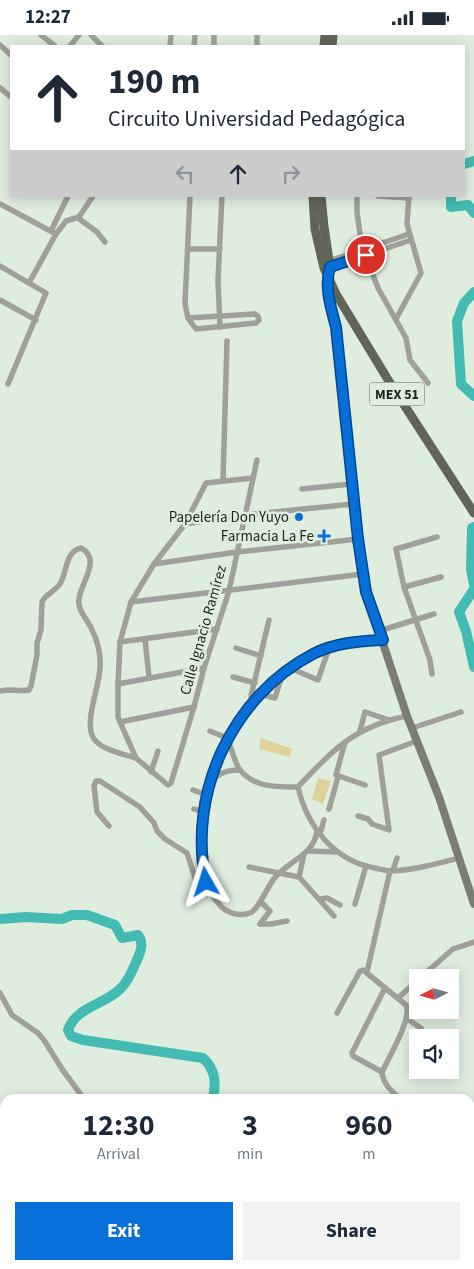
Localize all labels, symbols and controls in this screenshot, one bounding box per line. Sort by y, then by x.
text: 12:27 [25,4,71,31]
text: 190 m [108,57,200,107]
icon: ahead [25,65,90,130]
text: Circuito Universidad Pedagógica [108,103,405,135]
icon: left [171,160,199,188]
icon: ahead [224,160,252,188]
icon: right [277,160,305,188]
pin [345,234,387,276]
icon: arrive [352,241,380,269]
road number: MEX 51 [370,383,424,405]
place label: Papelería Don Yuyo [169,507,289,528]
marker: Papelería Don Yuyo [293,511,305,523]
place label: Farmacia La Fe [221,526,314,547]
marker: Farmacia La Fe [318,530,330,542]
street label: Calle Ignacio Ramírez [175,563,232,698]
position arrow [179,855,231,907]
north arrow [409,969,459,1019]
map controls [409,969,459,1079]
button: sound [409,1029,459,1079]
text: 12:30 [82,1104,155,1147]
text: 3 [242,1104,258,1147]
text: 960 [345,1104,393,1147]
text: Arrival [97,1143,140,1165]
text: min [237,1143,263,1165]
text: m [362,1143,376,1165]
button: Exit [15,1202,233,1260]
button: Share [243,1202,460,1260]

